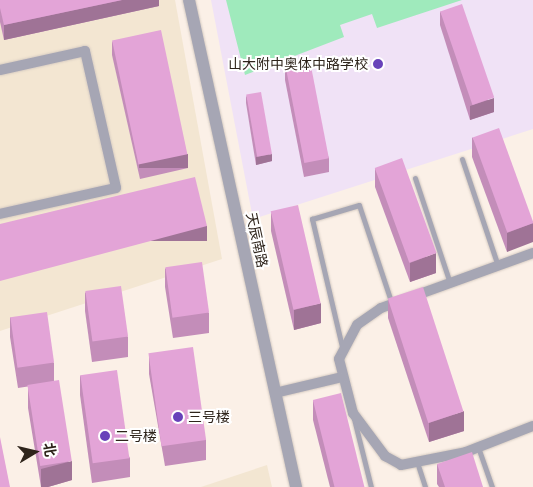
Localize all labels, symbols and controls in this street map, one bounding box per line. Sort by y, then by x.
place label: 山大附中奥体中路学校 [228,56,368,72]
marker: 山大附中奥体中路学校 [372,58,384,70]
street label: 天辰南路 [243,211,271,269]
place label: 三号楼 [188,409,230,425]
marker: 三号楼 [172,411,184,423]
north arrow [10,427,60,477]
place label: 二号楼 [115,428,157,444]
marker: 二号楼 [99,430,111,442]
text: 北 [40,441,60,458]

